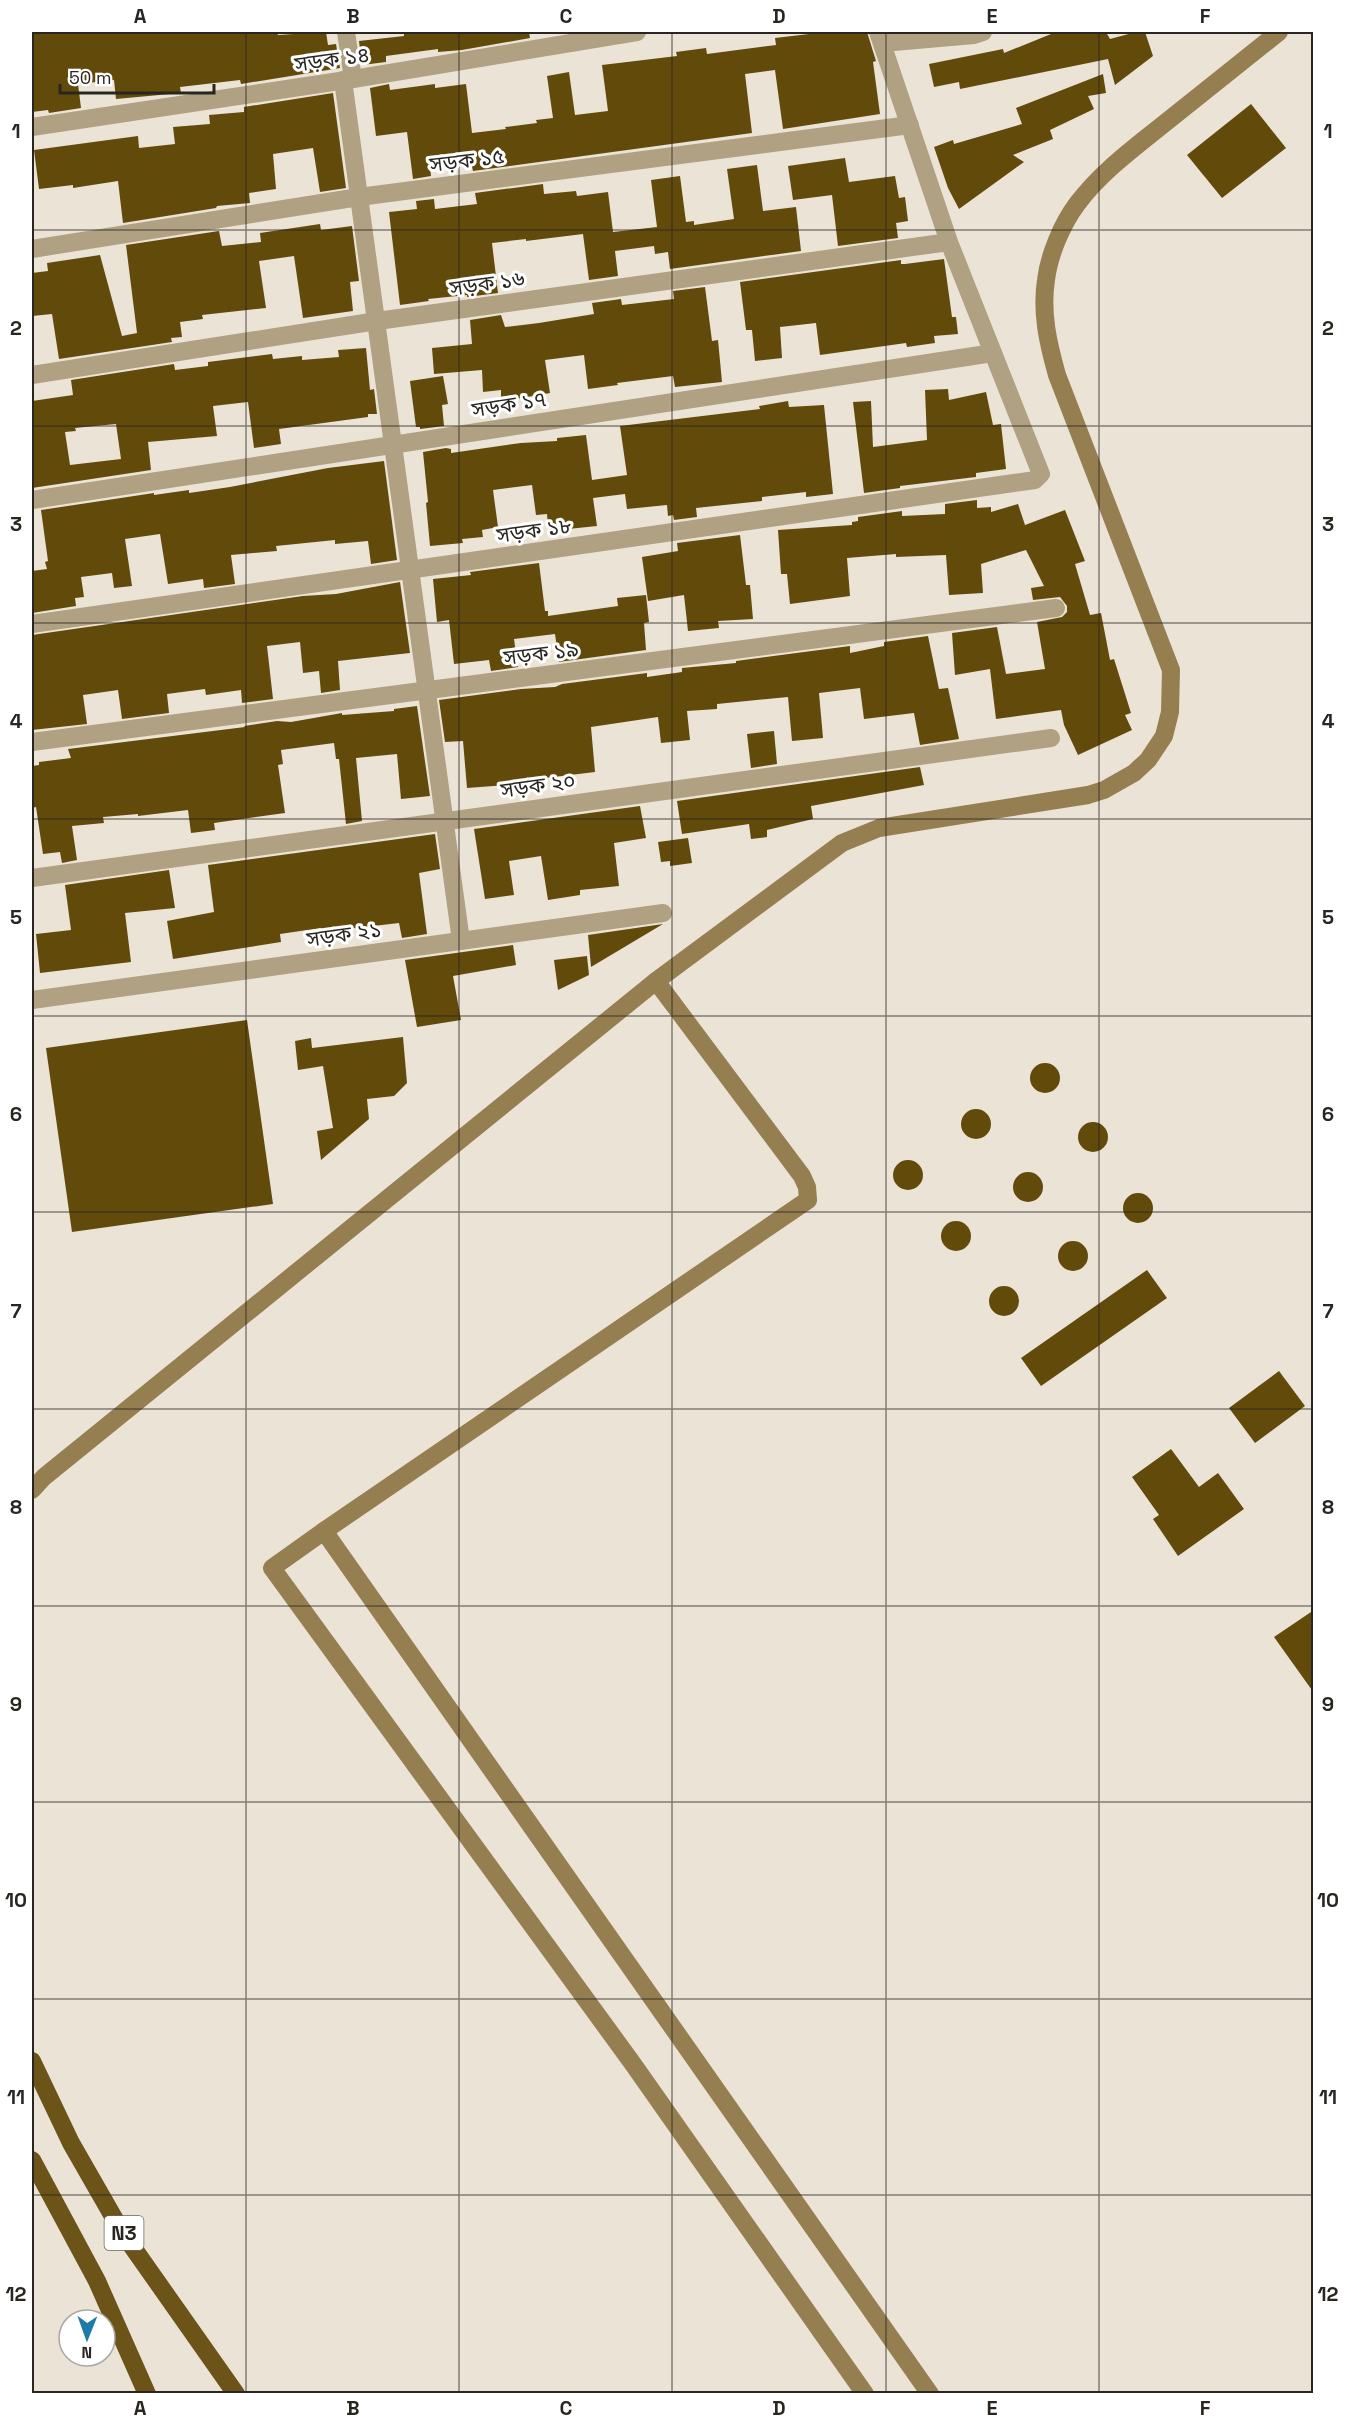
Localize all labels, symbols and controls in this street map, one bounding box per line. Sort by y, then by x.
text: A [134,3,147,29]
text: B [346,3,360,29]
text: C [560,3,573,29]
text: D [772,3,786,29]
text: E [986,3,998,29]
text: F [1200,3,1211,29]
street label: সড়ক ১৪ [292,40,371,78]
scale bar [60,57,214,95]
text: 50 m [69,66,111,89]
text: 1 [11,118,21,144]
text: 1 [1323,118,1333,144]
street label: সড়ক ১৫ [427,142,506,178]
street label: সড়ক ১৬ [447,264,526,302]
text: 2 [10,315,22,341]
text: 2 [1322,315,1334,341]
street label: সড়ক ১৭ [469,385,548,423]
text: 3 [10,511,22,537]
street label: সড়ক ১৮ [494,511,573,549]
text: 3 [1322,511,1334,537]
street label: সড়ক ১৯ [501,635,580,671]
text: 4 [10,708,23,734]
text: 4 [1322,708,1335,734]
street label: সড়ক ২০ [498,766,577,804]
text: 5 [10,904,22,930]
text: 5 [1322,904,1334,930]
street label: সড়ক ২১ [304,915,383,953]
text: 6 [10,1101,22,1127]
text: 6 [1322,1101,1334,1127]
text: 7 [10,1298,22,1324]
text: 7 [1322,1298,1334,1324]
text: 8 [10,1494,22,1520]
text: 8 [1322,1494,1334,1520]
text: 9 [10,1691,22,1717]
text: 9 [1322,1691,1334,1717]
text: 10 [5,1887,27,1913]
text: 10 [1317,1887,1339,1913]
text: 11 [7,2084,25,2110]
text: 11 [1319,2084,1337,2110]
road number: N3 [104,2216,144,2250]
text: 12 [6,2281,27,2307]
text: 12 [1318,2281,1339,2307]
north arrow [57,2308,117,2368]
text: N [81,2342,92,2363]
text: A [134,2395,147,2421]
text: B [346,2395,360,2421]
text: C [560,2395,573,2421]
text: D [772,2395,786,2421]
text: E [986,2395,998,2421]
text: F [1200,2395,1211,2421]

